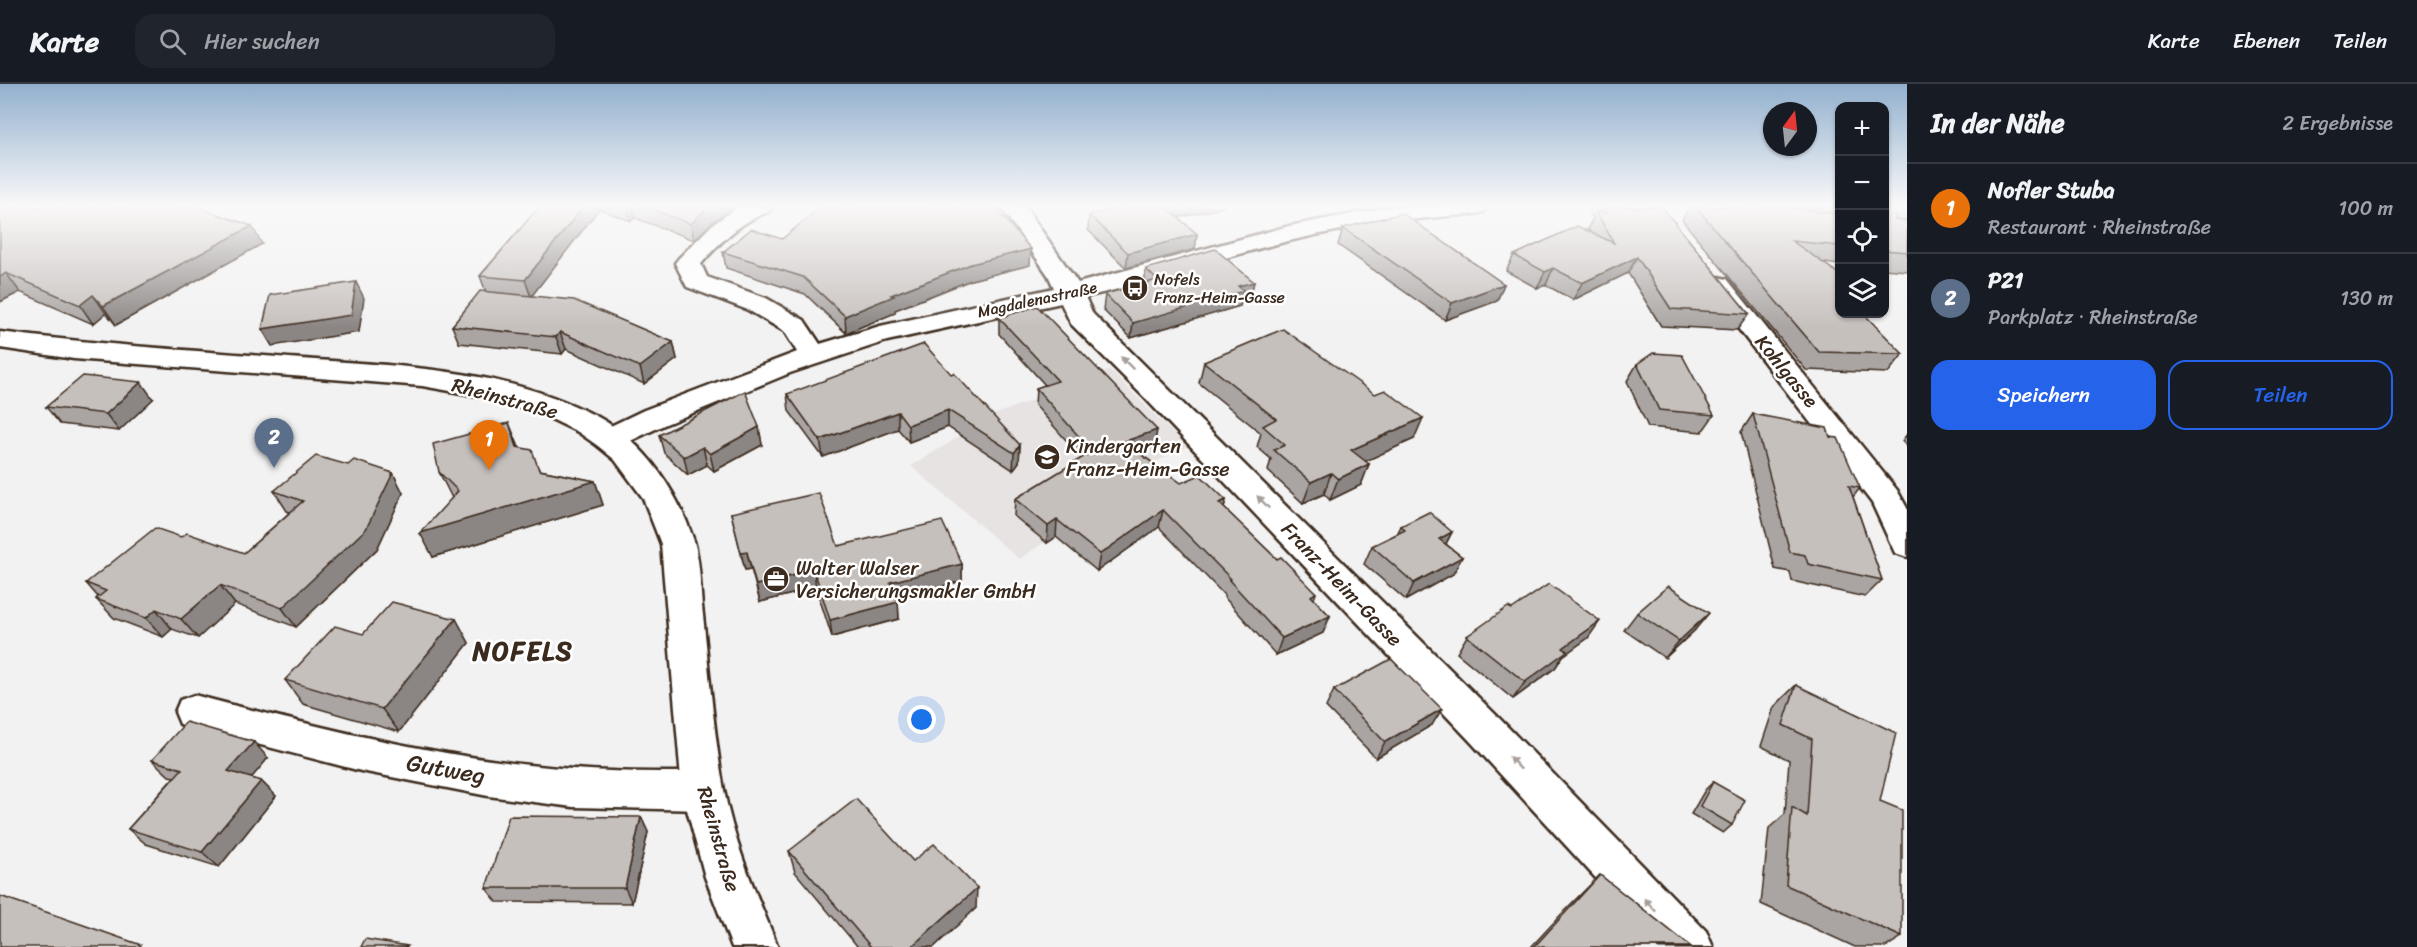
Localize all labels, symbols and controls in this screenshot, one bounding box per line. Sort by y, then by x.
search box [135,14,555,68]
text: Karte [30,17,99,66]
text: Hier suchen [204,22,319,61]
text: Karte [2148,22,2200,60]
text: Ebenen [2233,22,2300,60]
text: Teilen [2333,22,2387,60]
icon: search [156,25,189,58]
text: In der Nähe [1931,100,2065,146]
north arrow [1763,102,1817,156]
map controls [1835,102,1889,318]
button: + [1835,102,1889,156]
text: 2 Ergebnisse [2283,106,2393,141]
button: − [1835,156,1889,210]
text: Nofler Stuba [1988,171,2115,210]
text: 1 [1946,191,1955,226]
text: 100 m [2339,191,2393,226]
button: locate [1835,210,1889,264]
text: Restaurant · Rheinstraße [1988,210,2211,245]
text: P21 [1988,261,2024,300]
button: layers [1835,264,1889,318]
place label: Nofels Franz-Heim-Gasse [1154,265,1285,312]
street label: Magdalenastraße [975,273,1100,326]
bus stop icon: Nofels Franz-Heim-Gasse [1120,273,1150,303]
text: 2 [1945,281,1956,316]
text: 130 m [2340,281,2393,316]
text: Parkplatz · Rheinstraße [1988,300,2198,335]
street label: Kohlgasse [1746,327,1828,416]
one-way arrow [1120,356,1134,370]
button: Speichern [1931,360,2156,430]
button: Teilen [2168,360,2393,430]
street label: Rheinstraße [448,368,562,429]
pin: 2 [254,418,294,468]
pin: 1 [470,420,508,470]
place label: Kindergarten Franz-Heim-Gasse [1066,429,1229,487]
school or university icon: Kindergarten Franz-Heim-Gasse [1032,442,1062,472]
one-way arrow [1256,495,1270,510]
street label: Franz-Heim-Gasse [1272,513,1411,655]
place label: Walter Walser Versicherungsmakler GmbH [796,551,1036,609]
office icon: Walter Walser Versicherungsmakler GmbH [761,564,791,594]
district label: NOFELS [472,628,573,674]
your location [907,705,936,734]
street label: Gutweg [403,741,489,797]
one-way arrow [1509,756,1523,770]
street label: Rheinstraße [687,782,750,896]
one-way arrow [1643,898,1657,912]

